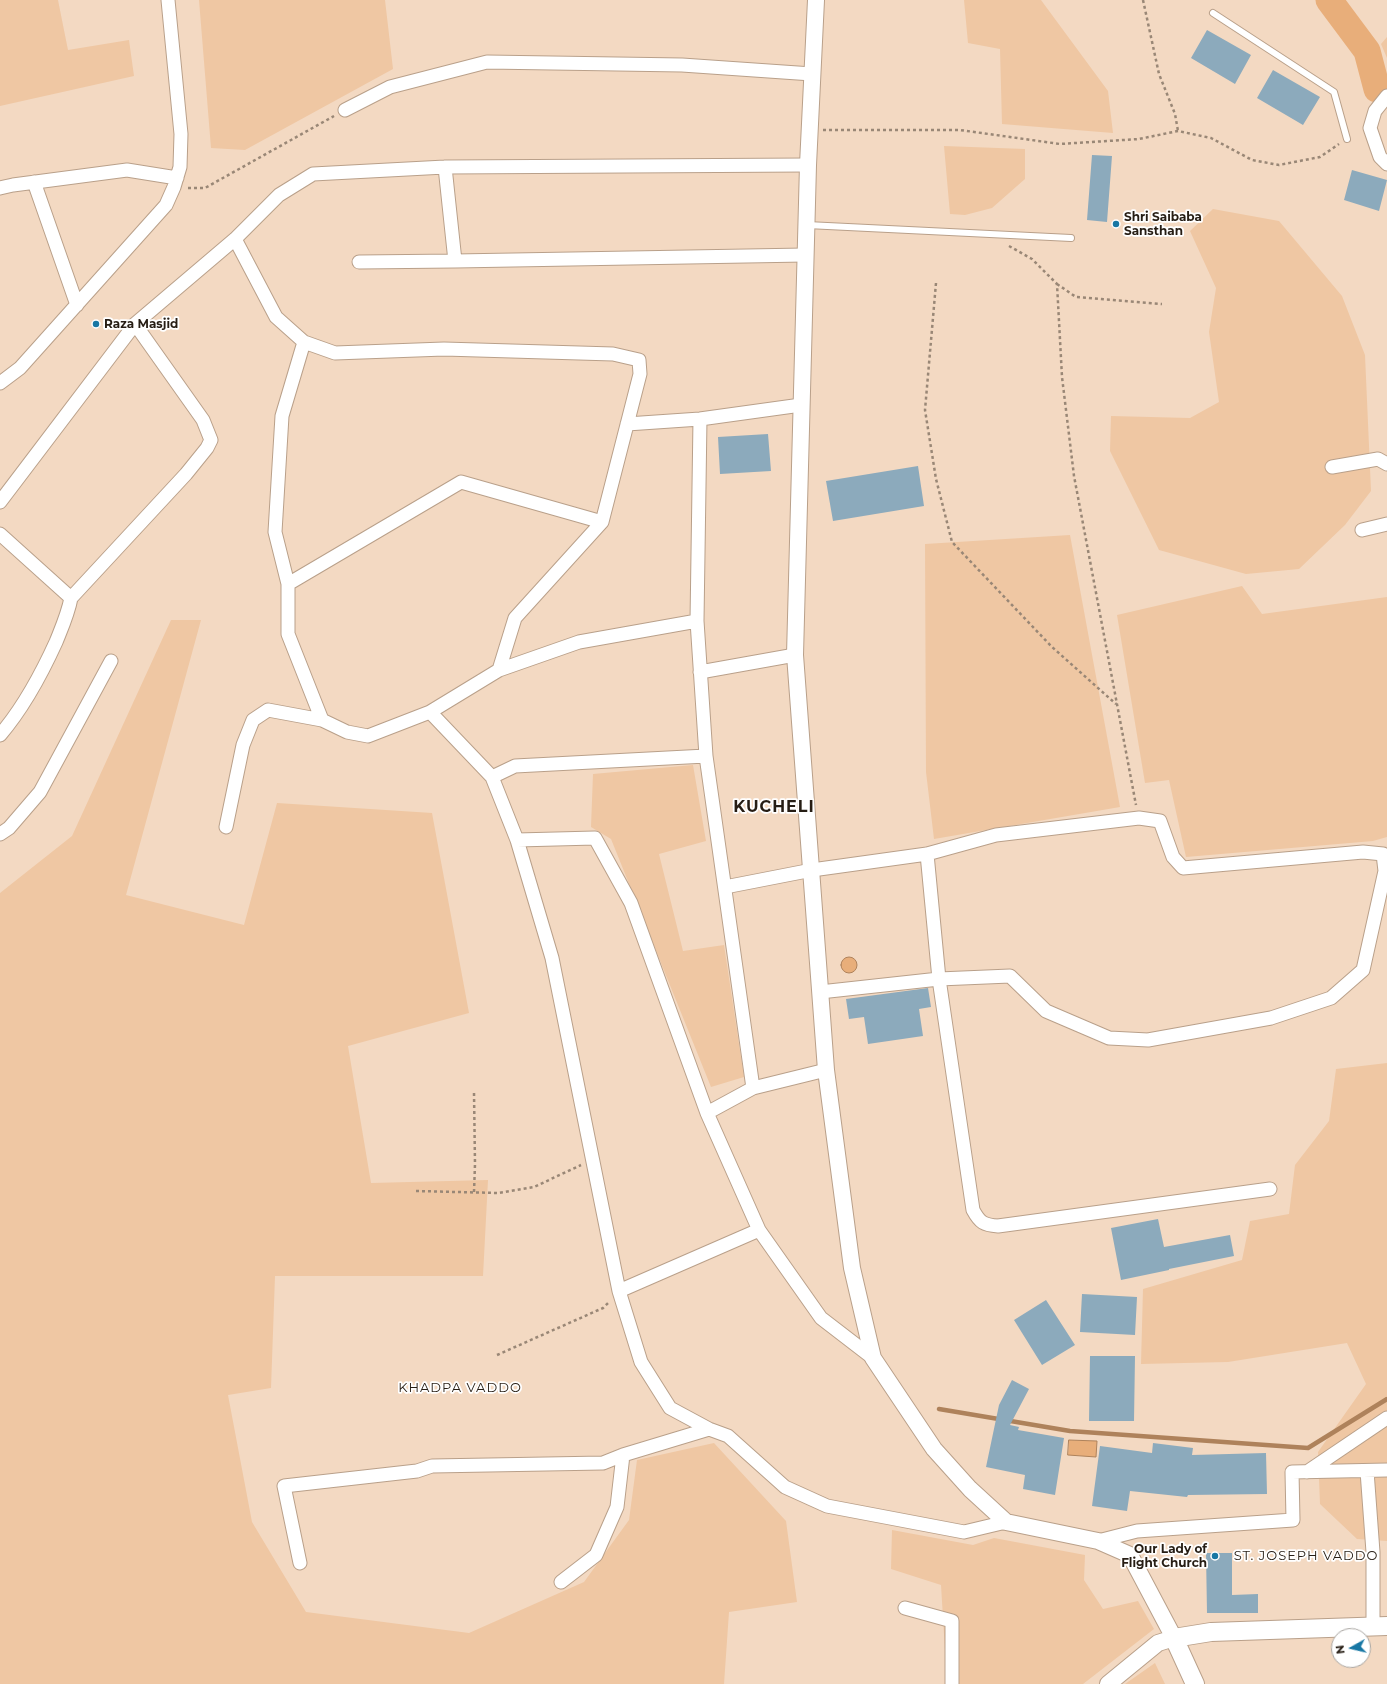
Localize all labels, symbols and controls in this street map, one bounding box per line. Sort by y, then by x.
place label: Shri Saibaba Sansthan [1124,210,1202,238]
marker: Shri Saibaba Sansthan [1111,219,1121,229]
place label: Raza Masjid [104,317,178,331]
marker: Raza Masjid [91,319,101,329]
district label: KUCHELI [733,797,815,817]
district label: KHADPA VADDO [398,1380,522,1396]
place label: Our Lady of Flight Church [1121,1542,1207,1570]
district label: ST. JOSEPH VADDO [1234,1548,1378,1564]
marker: Our Lady of Flight Church [1210,1551,1220,1561]
north arrow [1331,1628,1371,1668]
text: N [1333,1644,1348,1655]

